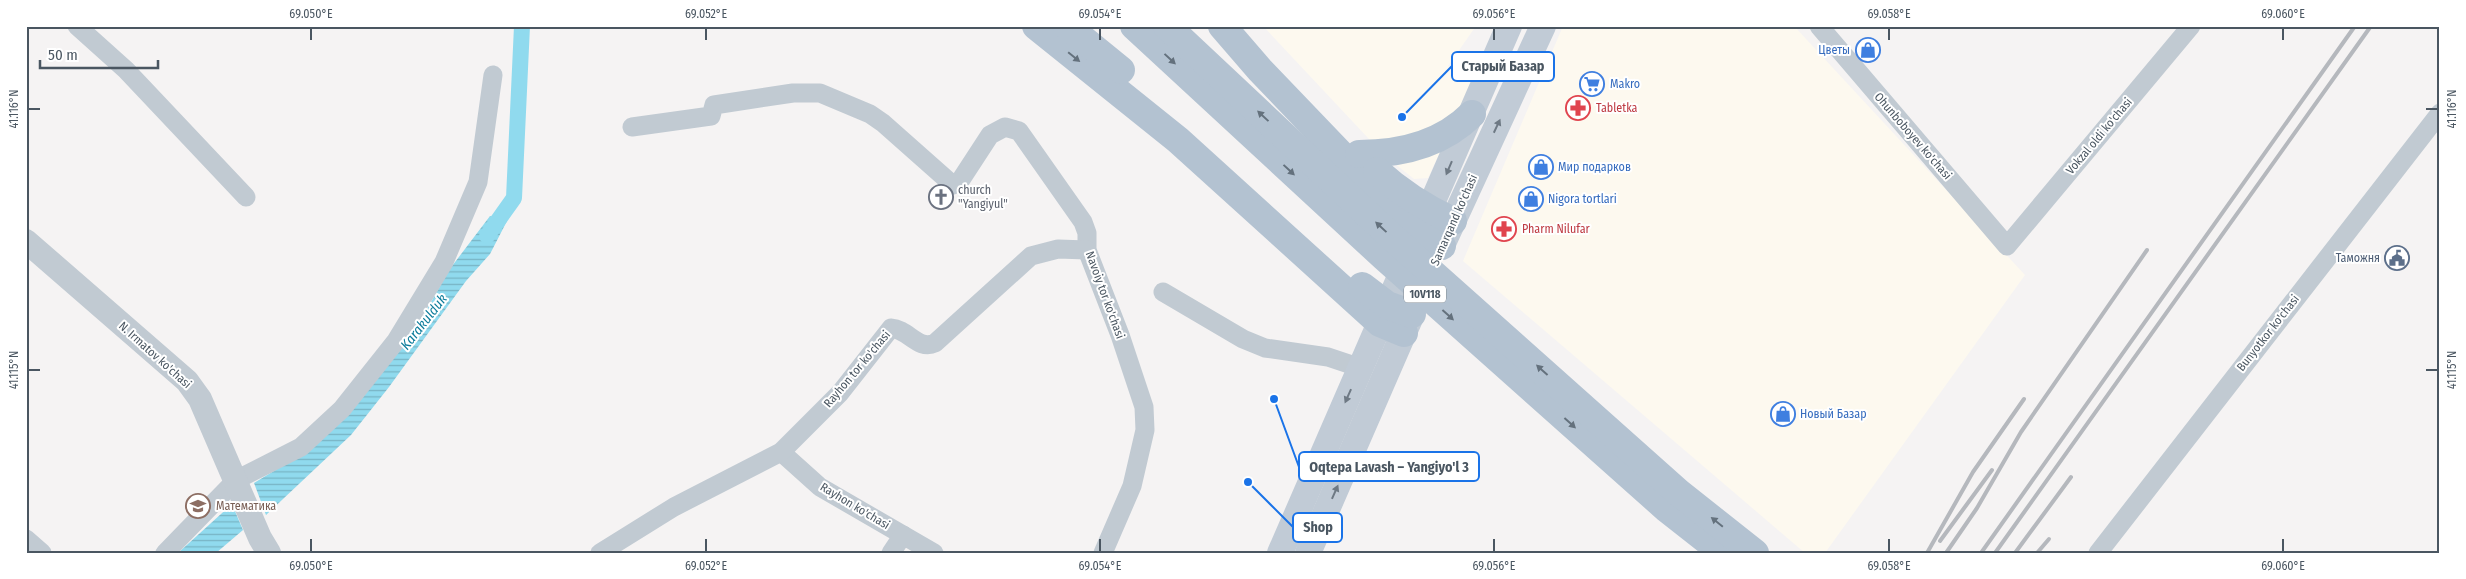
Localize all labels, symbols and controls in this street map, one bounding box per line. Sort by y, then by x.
text: 69.050°E [289,7,333,21]
text: 69.052°E [685,7,727,21]
text: 69.054°E [1079,7,1122,21]
text: 69.056°E [1473,7,1516,21]
text: 69.058°E [1867,7,1911,21]
text: 69.060°E [2261,7,2305,21]
shop icon: Цветы [1855,37,1881,63]
scale bar [40,38,158,70]
place label: Цветы [1818,43,1850,57]
text: 50 m [48,46,78,64]
one-way arrow [1067,51,1080,62]
callout: Cтарый Базар [1452,52,1554,81]
one-way arrow [1164,53,1176,65]
text: Cтарый Базар [1462,58,1545,75]
supermarket icon: Makro [1579,71,1605,97]
place label: Makro [1610,77,1640,91]
text: 41.116°N [7,89,21,129]
text: 41.116°N [2445,89,2459,129]
street label: Ohunboboyev ko'chasi [1871,90,1955,182]
pharmacy icon: Tabletka [1565,95,1591,121]
street label: Vokzal oldi ko'chasi [2063,95,2135,177]
place label: Tabletka [1596,101,1638,115]
one-way arrow [1257,110,1269,122]
one-way arrow [1493,119,1501,133]
shop icon: Мир подарков [1528,154,1554,180]
place label: Мир подарков [1558,160,1631,174]
one-way arrow [1444,161,1452,175]
one-way arrow [1283,164,1295,176]
street label: Samarqand ko'chasi [1428,172,1480,268]
place label: church "Yangiyul" [958,183,1008,211]
church icon: church "Yangiyul" [928,184,954,210]
shop icon: Nigora tortlari [1518,186,1544,212]
place label: Nigora tortlari [1548,192,1617,206]
pharmacy icon: Pharm Nilufar [1491,216,1517,242]
one-way arrow [1375,221,1388,232]
place label: Pharm Nilufar [1522,222,1591,236]
public building icon: Таможня [2384,245,2410,271]
street label: Navoiy tor ko'chasi [1083,249,1127,341]
place label: Таможня [2336,251,2380,265]
road number: 10V118 [1404,286,1446,302]
water label: Karakulduk [397,291,451,353]
street label: Bunyotkor ko'chasi [2234,292,2302,374]
one-way arrow [1442,309,1454,321]
street label: N. Irmatov ko'chasi [116,319,194,391]
street label: Rayhon tor ko'chasi [821,328,893,410]
text: 41.115°N [7,351,21,389]
text: 41.115°N [2445,351,2459,389]
one-way arrow [1536,364,1548,376]
one-way arrow [1344,389,1352,403]
shop icon: Новый Базар [1770,401,1796,427]
place label: Новый Базар [1800,407,1867,421]
one-way arrow [1563,417,1576,428]
callout: Oqtepa Lavash – Yangiyo'l 3 [1299,452,1479,481]
text: Oqtepa Lavash – Yangiyo'l 3 [1309,459,1469,476]
street label: Rayhon ko'chasi [818,480,892,532]
one-way arrow [1331,485,1339,499]
school or university icon: Математика [185,493,211,519]
place label: Математика [216,499,276,513]
callout: Shop [1293,513,1342,542]
one-way arrow [1711,517,1724,528]
text: Shop [1303,519,1333,536]
text: 69.050°E [289,559,333,573]
text: 69.052°E [685,559,727,573]
text: 69.054°E [1079,559,1122,573]
text: 69.056°E [1473,559,1516,573]
text: 69.058°E [1867,559,1911,573]
text: 69.060°E [2261,559,2305,573]

